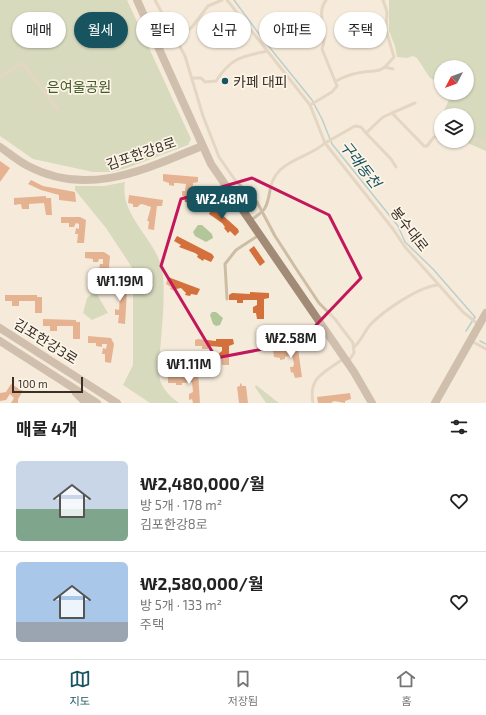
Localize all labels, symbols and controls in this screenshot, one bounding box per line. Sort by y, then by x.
chip: 매매 [12,12,66,48]
chip: 월세 [74,12,128,48]
chip: 필터 [136,12,189,48]
chip: 신규 [197,12,251,48]
chip: 아파트 [259,12,326,48]
chip: 주택 [334,12,387,48]
north arrow [434,60,474,100]
map controls [434,60,474,148]
place label: 카페 대피 [233,73,288,90]
marker: 카페 대피 [220,76,230,86]
park label: 은여울공원 [47,78,111,95]
button: layers [434,108,474,148]
street label: 김포한강8로 [104,133,178,173]
water label: 구래동천 [337,137,386,193]
pin: ₩2.48M [189,186,255,220]
text: ₩2.48M [196,191,248,207]
street label: 봉수대로 [387,203,433,255]
pin: ₩1.19M [87,268,153,302]
text: ₩1.19M [97,273,143,289]
street label: 김포한강3로 [11,315,81,367]
pin: ₩2.58M [258,325,324,359]
text: ₩2.58M [265,330,317,346]
pin: ₩1.11M [156,351,222,385]
text: ₩1.11M [167,356,211,372]
scale bar [12,375,83,394]
text: 100 m [18,377,48,390]
icon: filters [448,416,470,438]
text: 매물 4개 [16,418,77,438]
text: ₩2,480,000/월 [140,473,265,493]
icon: home [48,477,96,525]
icon: heart [448,490,470,512]
text: 방 5개 · 178 m² [140,497,222,513]
text: 김포한강8로 [140,516,208,532]
text: ₩2,580,000/월 [140,573,264,593]
icon: home [48,578,96,626]
icon: heart [448,591,470,613]
text: 방 5개 · 133 m² [140,597,222,613]
text: 주택 [140,616,164,632]
tab: 지도 [69,668,91,708]
tab: 저장됨 [228,668,258,708]
tab: 홈 [395,668,417,708]

